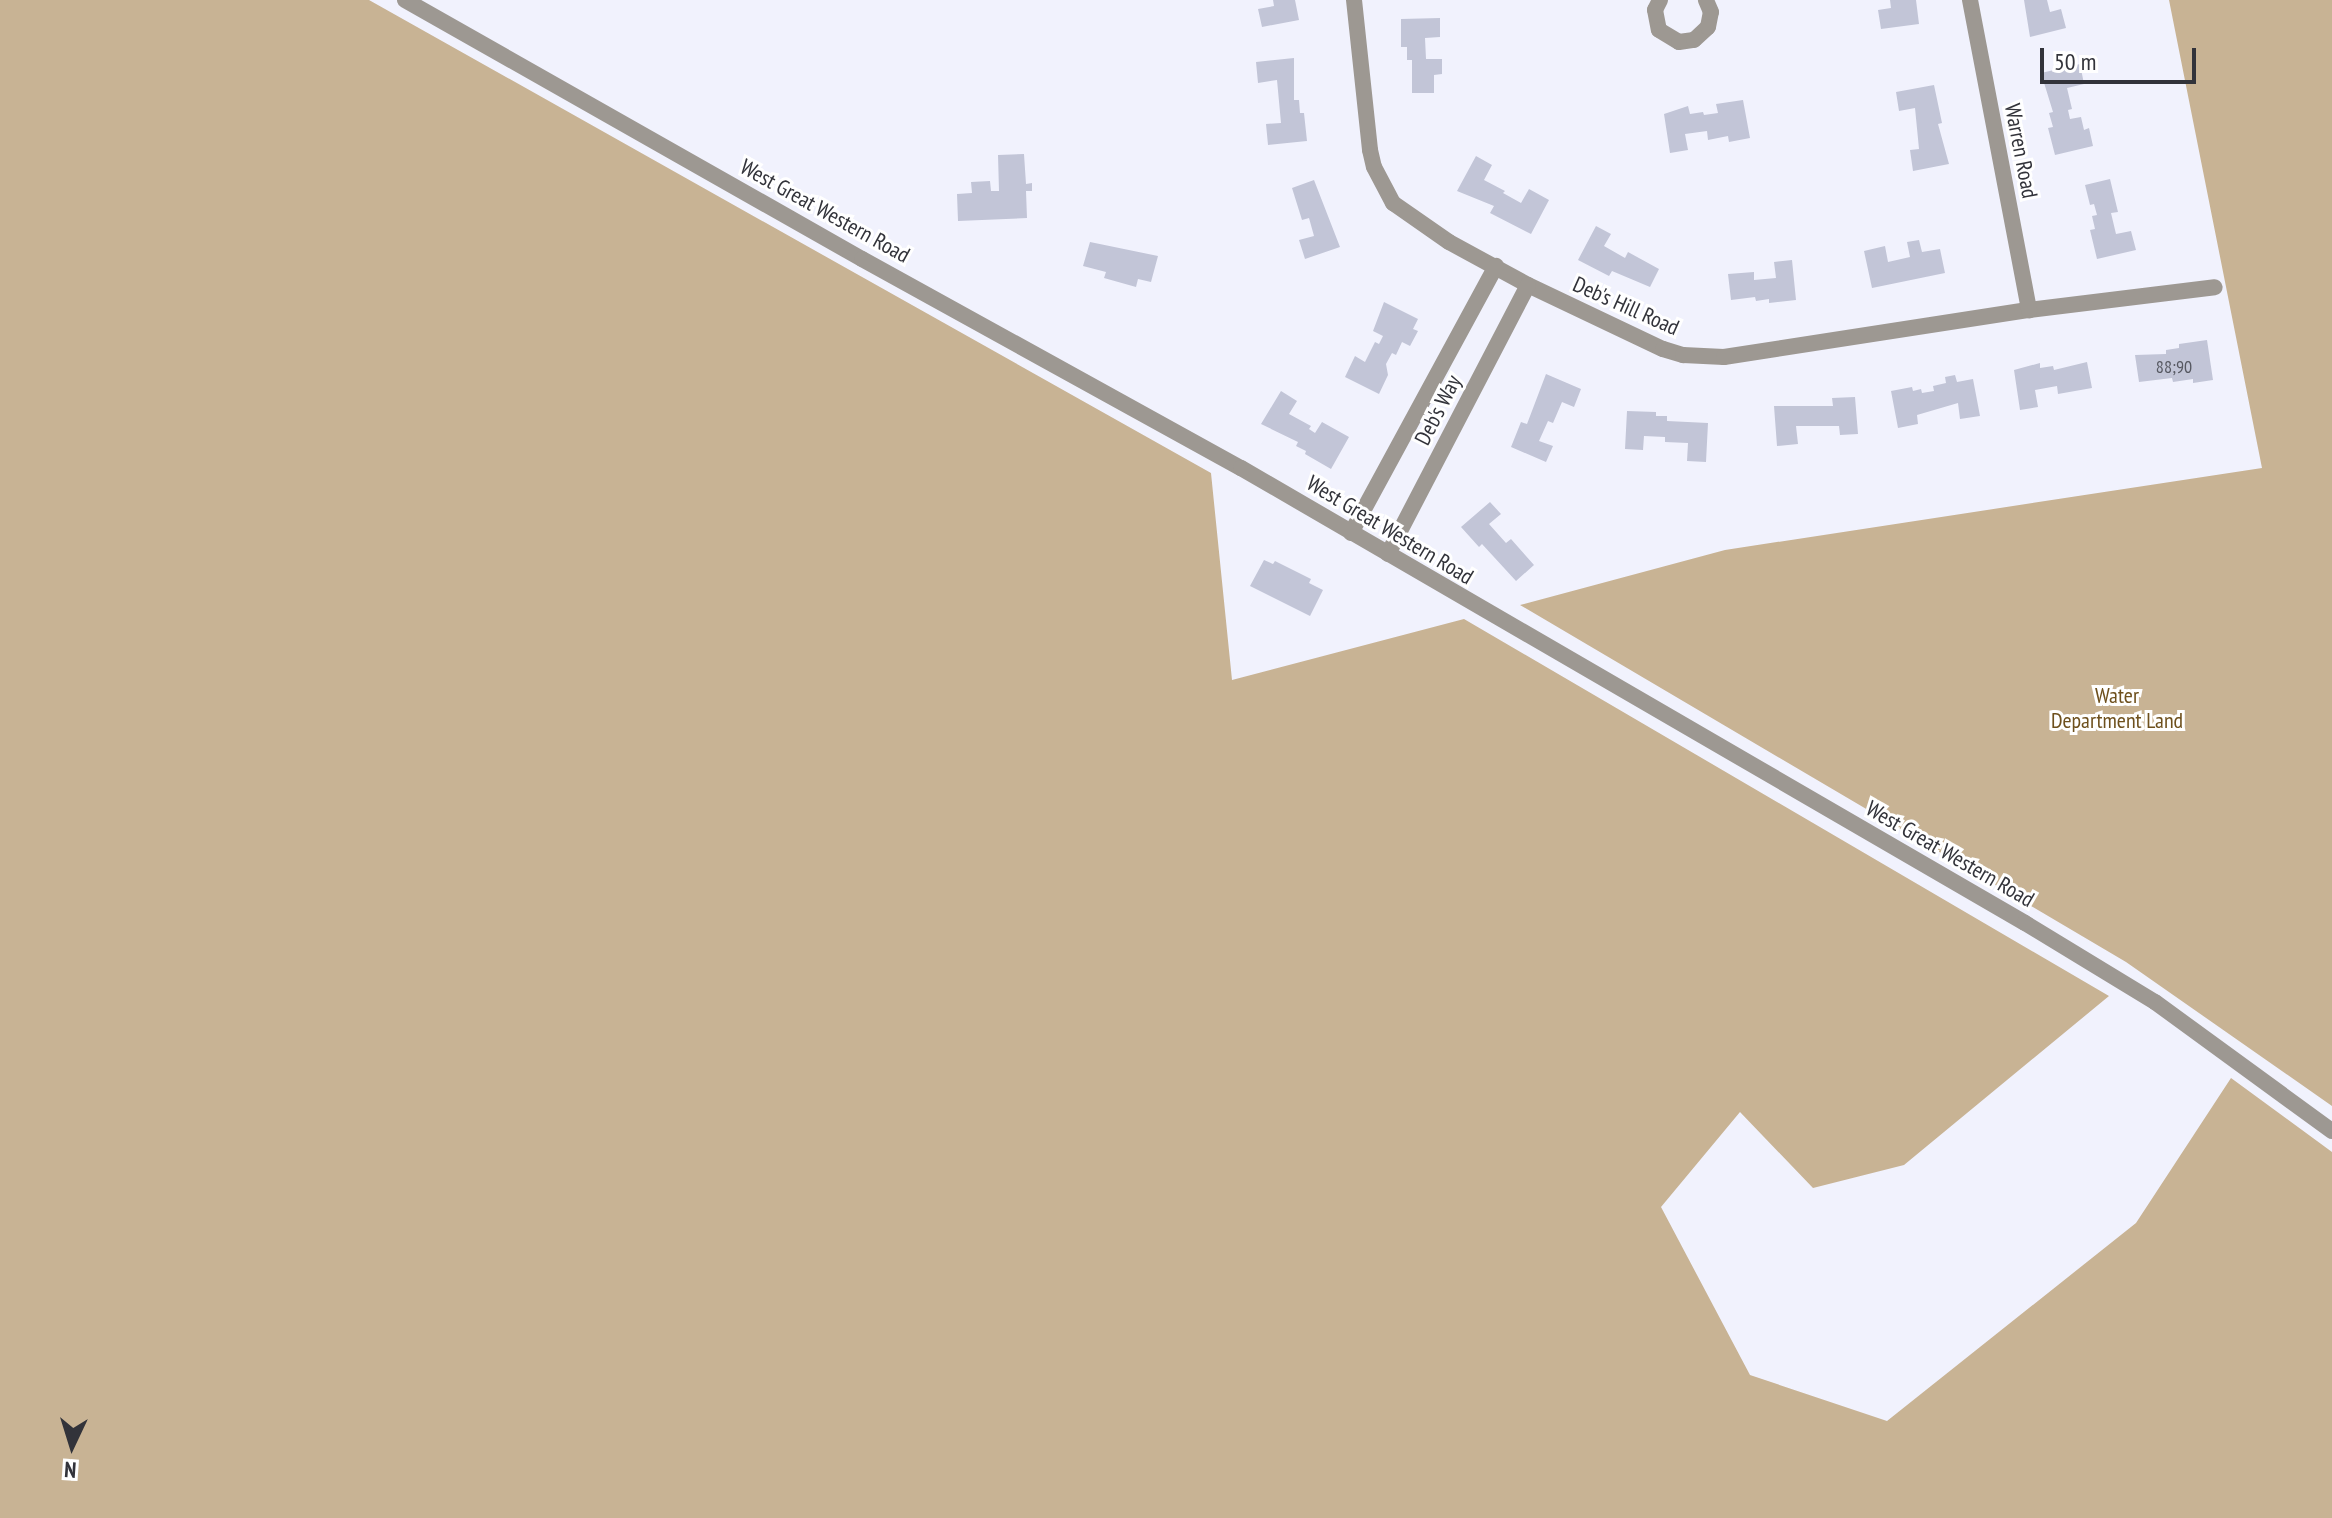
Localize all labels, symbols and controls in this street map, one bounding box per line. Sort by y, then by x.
scale bar [2044,32,2200,82]
text: 50 m [2054,46,2096,77]
street label: Warren Road [1999,101,2043,201]
street label: West Great Western Road [735,153,915,269]
street label: Deb's Hill Road [1569,271,1683,341]
house number: 88;90 [2156,356,2192,378]
street label: Deb's Way [1409,370,1467,450]
street label: West Great Western Road [1302,470,1478,590]
park label: Water Department Land [2051,682,2183,734]
street label: West Great Western Road [1861,795,2039,913]
north arrow [32,1406,112,1486]
text: N [63,1456,77,1484]

